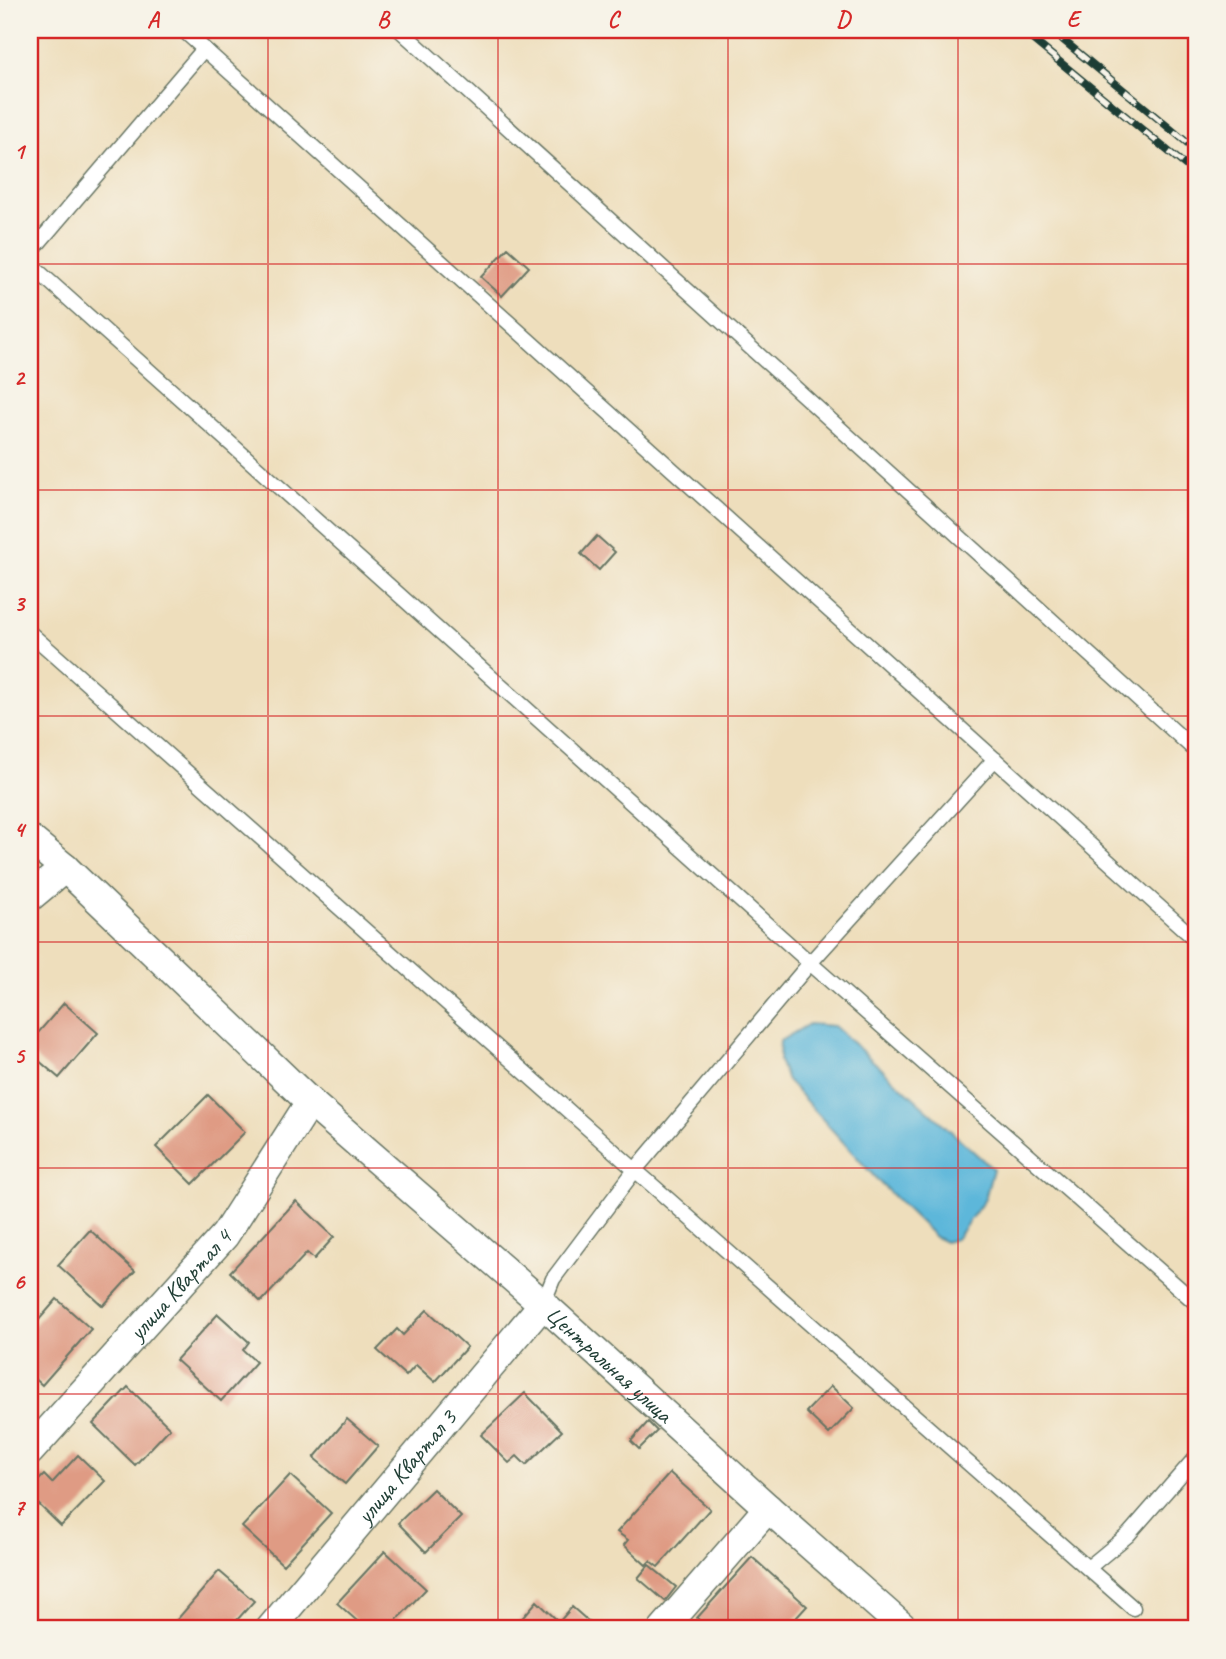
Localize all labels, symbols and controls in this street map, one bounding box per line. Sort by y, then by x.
text: A [147,5,161,34]
text: B [377,5,391,34]
text: C [608,5,622,34]
text: D [836,5,852,34]
text: E [1067,5,1083,34]
text: 1 [14,137,27,166]
text: 2 [14,363,27,392]
text: 3 [14,589,27,618]
text: 4 [14,815,27,844]
text: 5 [14,1041,26,1070]
street label: улица Квартал 4 [121,1221,239,1348]
text: 6 [14,1267,27,1296]
street label: Центральная улица [540,1299,680,1430]
street label: улица Квартал 3 [349,1402,464,1531]
text: 7 [14,1493,27,1522]

